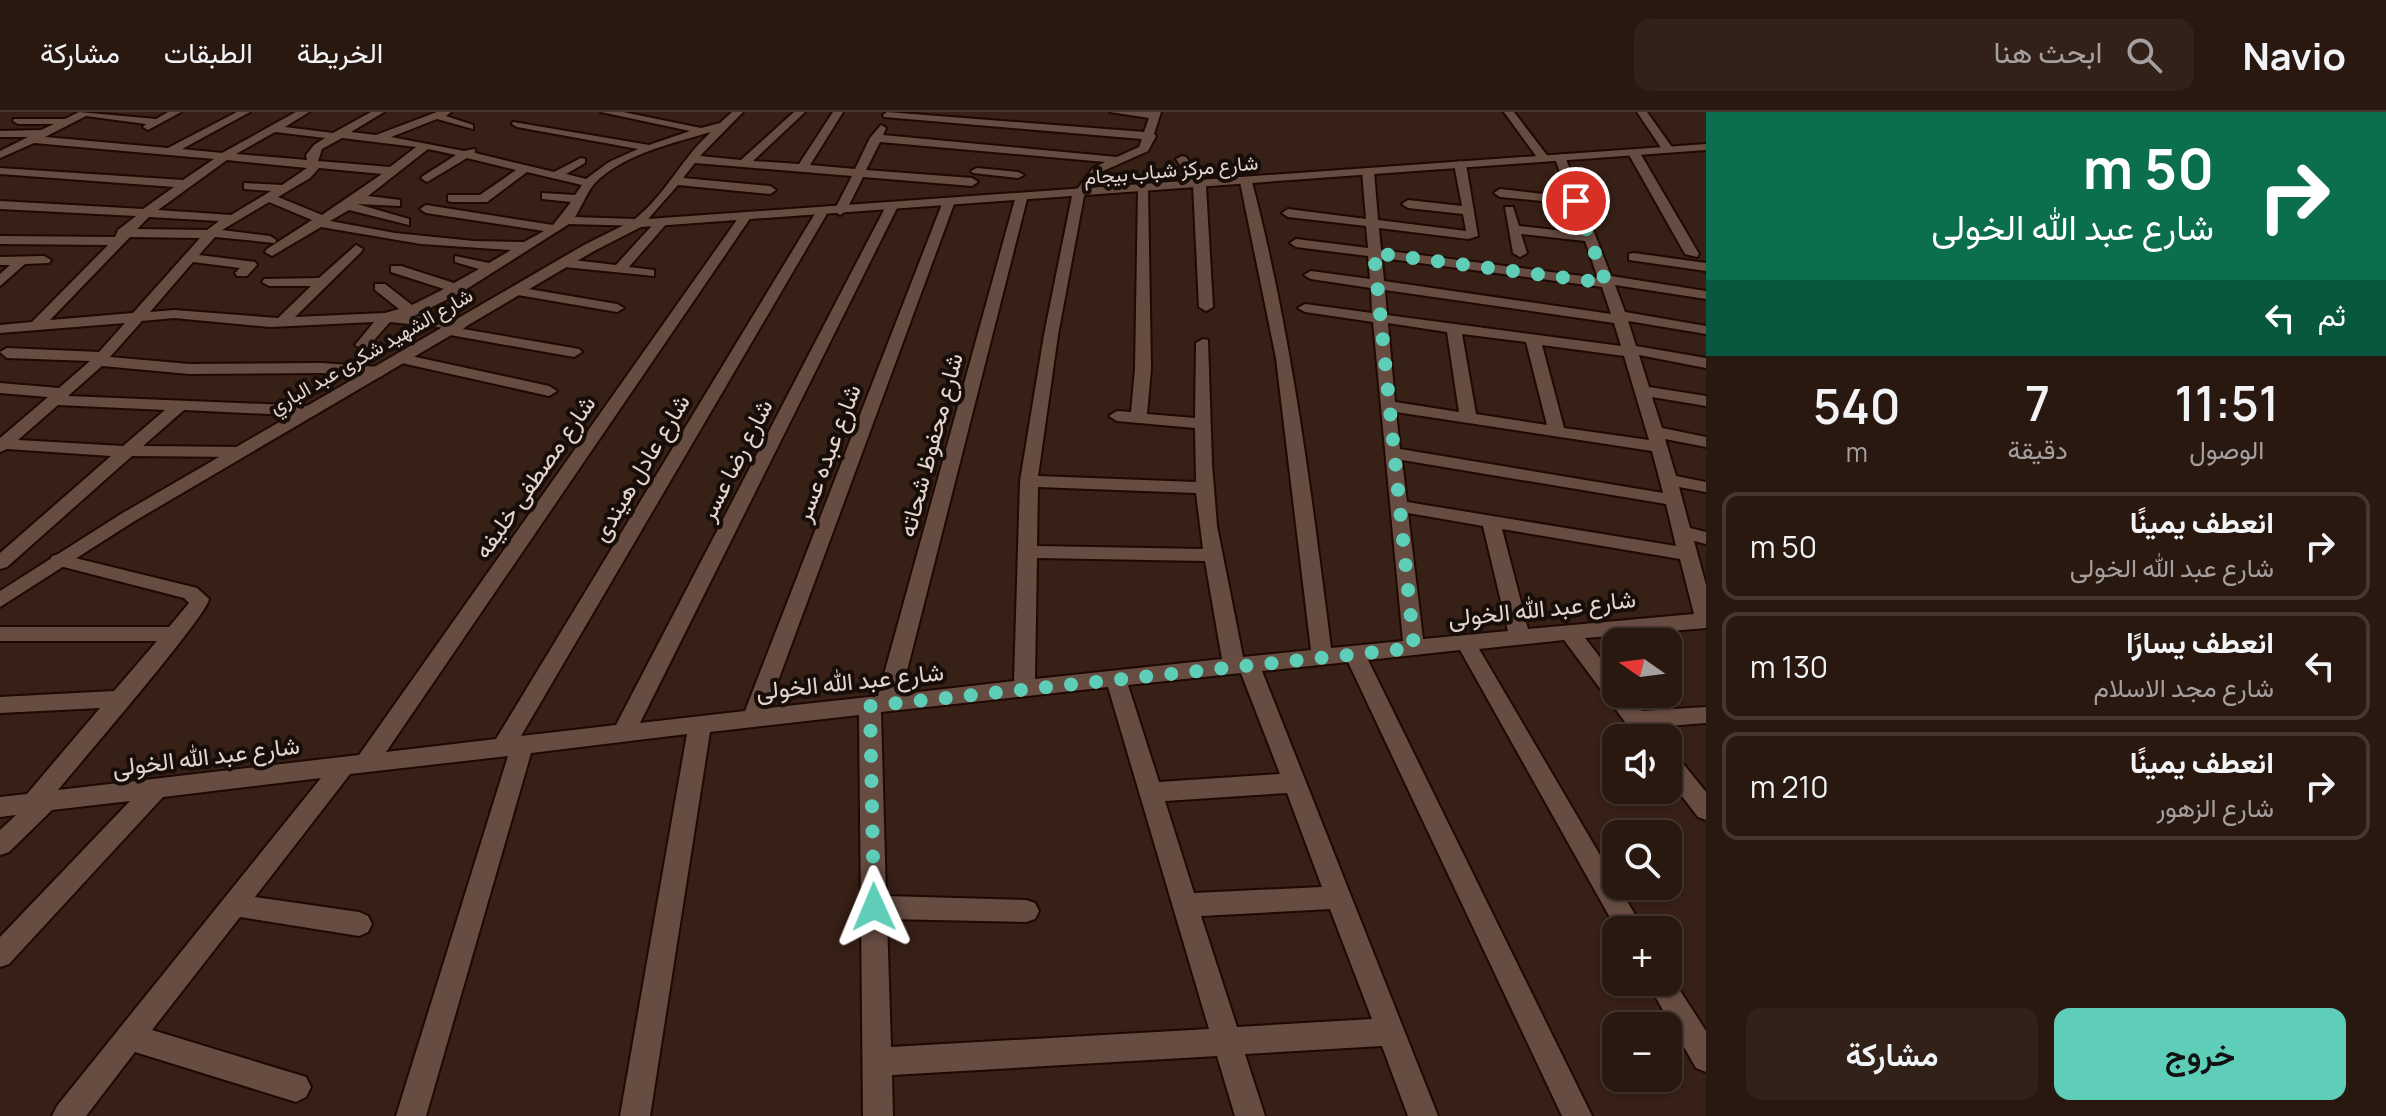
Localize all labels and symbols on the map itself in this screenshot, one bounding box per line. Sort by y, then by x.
street label: شارع مركز شباب بيجام [1083,148,1259,192]
pin [1542,167,1610,235]
street label: شارع الشهيد شكرى عبد الباري [264,281,479,423]
street label: شارع محفوظ شحاته [889,349,971,541]
street label: شارع عبده عسر [785,379,869,527]
street label: شارع عادل هيندى [583,387,698,548]
street label: شارع مصطفى خليفه [465,388,603,565]
street label: شارع رضا عسر [689,393,780,527]
street label: شارع عبد الله الخولى [1446,581,1637,635]
north arrow [1602,628,1682,708]
street label: شارع عبد الله الخولى [754,654,945,708]
street label: شارع عبد الله الخولى [110,728,301,784]
position arrow [832,865,916,949]

